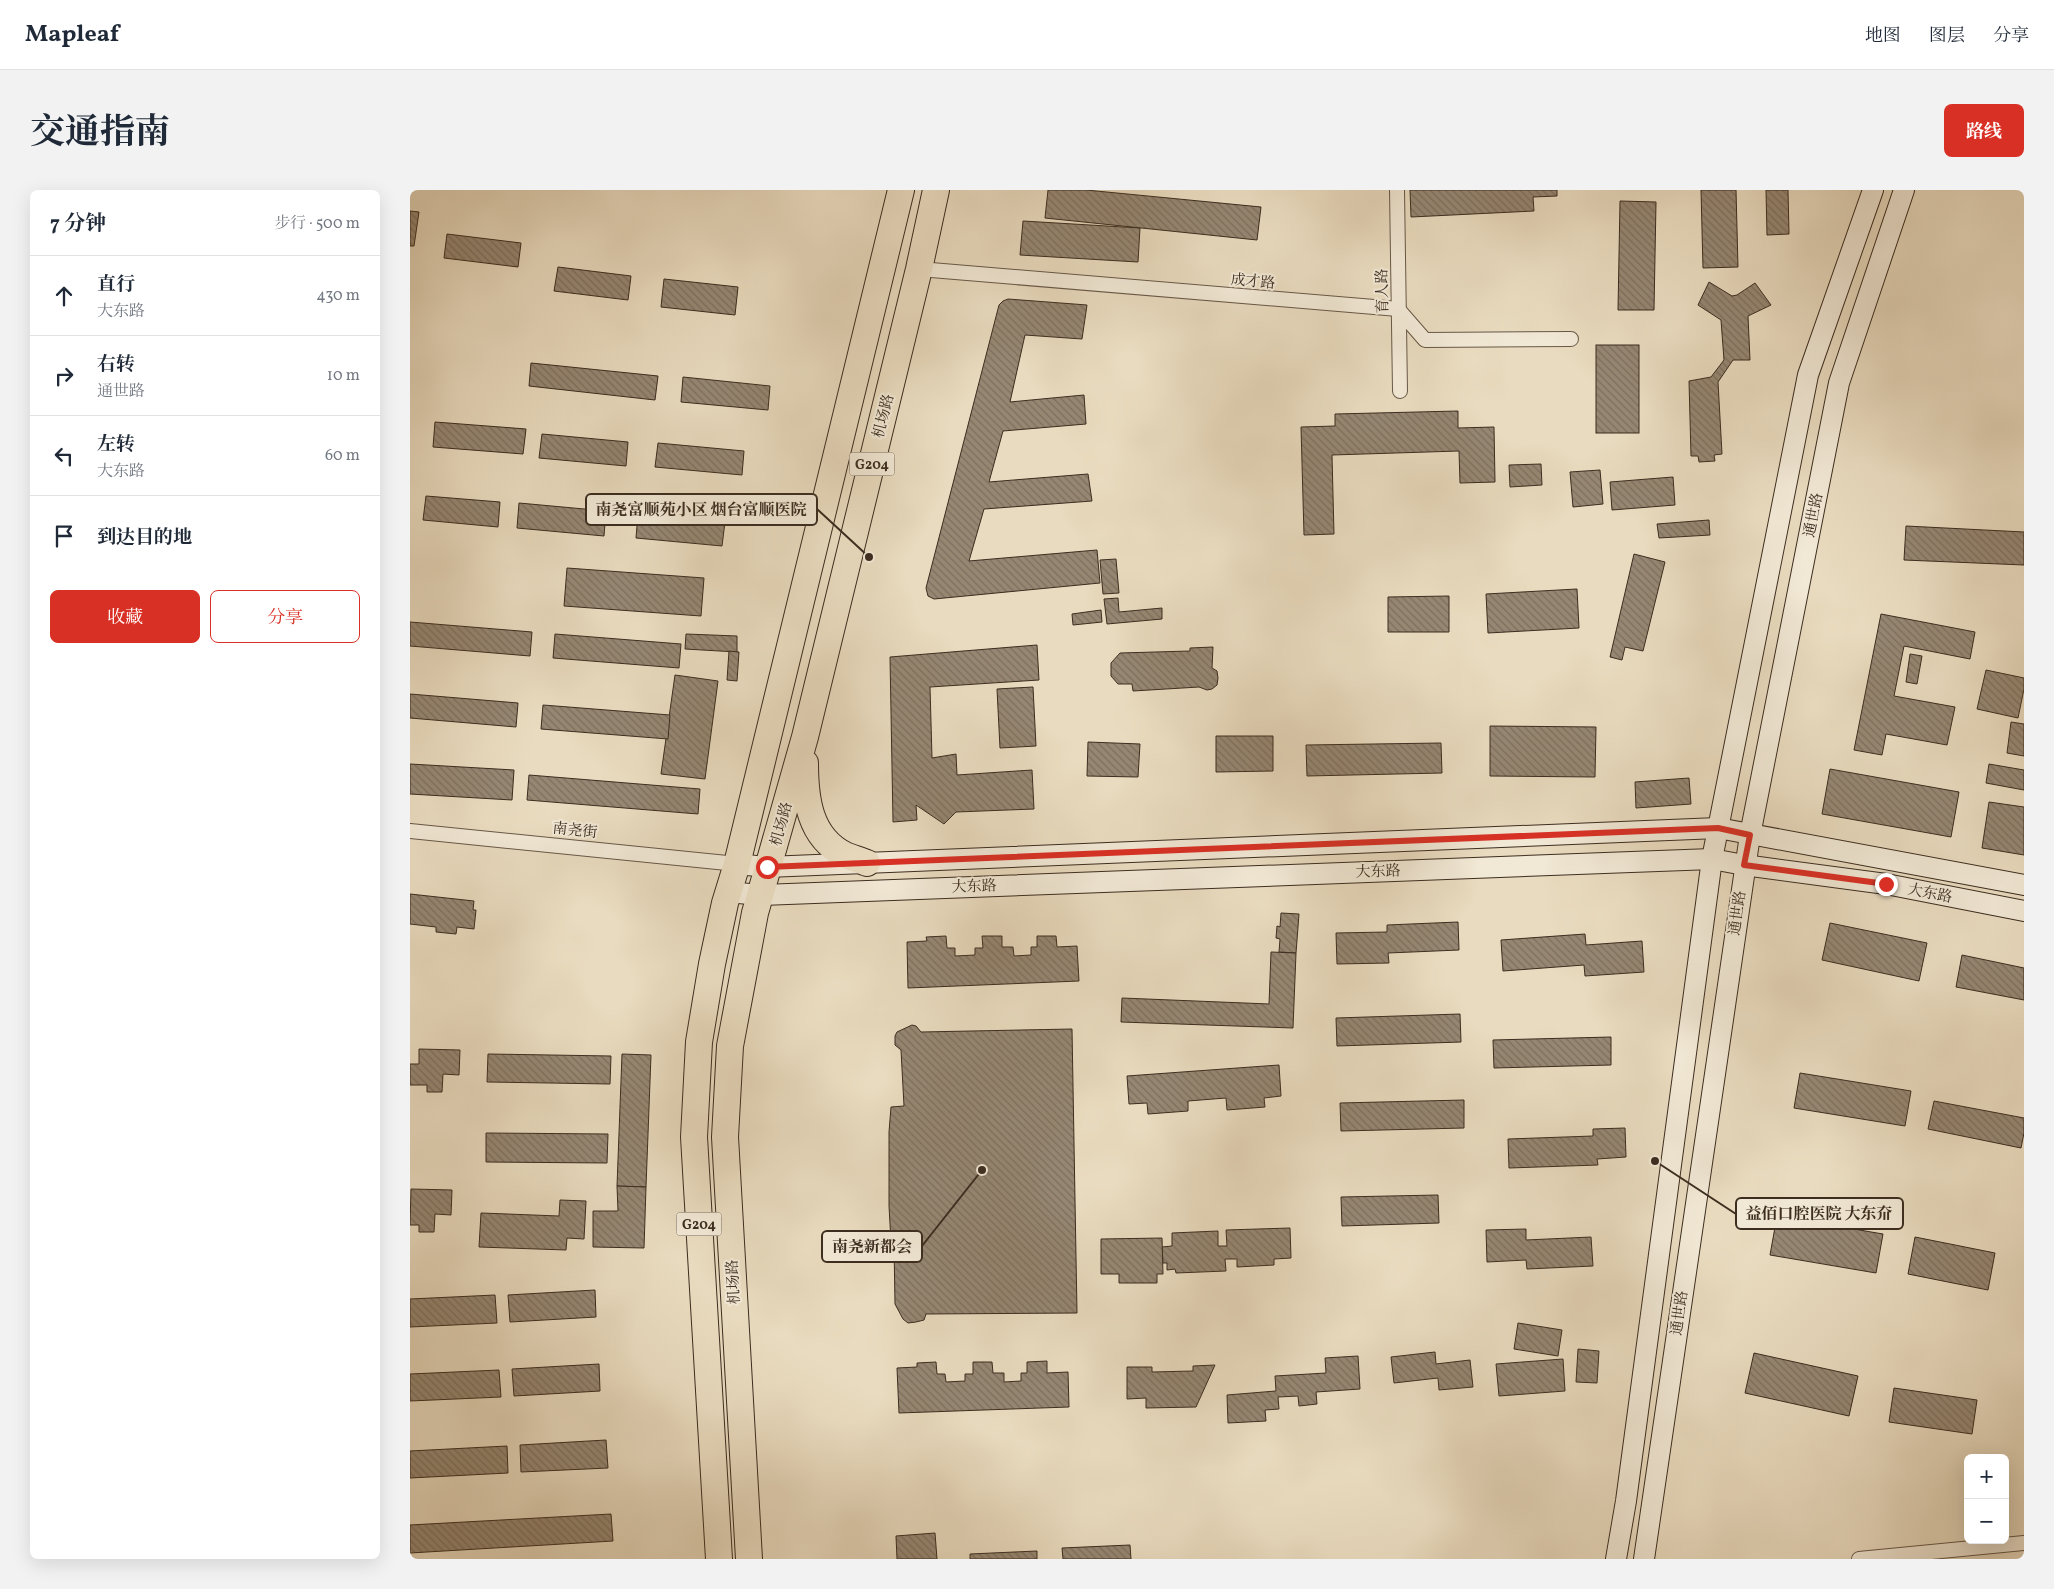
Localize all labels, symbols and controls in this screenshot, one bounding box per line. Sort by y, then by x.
text: Mapleaf [25,18,119,52]
text: 地图 [1865,24,1901,49]
text: 图层 [1929,24,1965,49]
text: 分享 [1993,24,2029,49]
button: 路线 [1944,104,2024,157]
text: 交通指南 [30,110,170,158]
text: 7 分钟 [50,210,106,239]
text: 步行 · 500 m [274,213,360,235]
street label: 育人路 [1373,268,1394,314]
street label: 成才路 [1230,270,1276,295]
text: 直行 [97,272,135,298]
icon: ahead [50,282,78,310]
text: 430 m [316,285,360,307]
text: 大东路 [97,301,145,323]
text: 右转 [97,352,135,378]
icon: right [50,362,78,390]
text: 10 m [327,365,360,387]
text: 通世路 [97,381,145,403]
street label: 机场路 [869,392,900,441]
text: 左转 [97,432,135,458]
icon: left [50,442,78,470]
text: 60 m [325,445,360,467]
road number: G204 [850,452,894,476]
text: 大东路 [97,461,145,483]
street label: 通世路 [1800,491,1829,539]
callout: 南尧富顺苑小区 烟台富顺医院 [586,494,817,525]
text: 南尧富顺苑小区 烟台富顺医院 [595,500,807,522]
icon: arrive [50,522,78,550]
text: 到达目的地 [97,525,192,551]
button: 收藏 [50,590,200,643]
button: 分享 [210,590,360,643]
street label: 机场路 [766,800,798,849]
street label: 南尧街 [551,819,598,844]
route start [756,856,779,879]
street label: 大东路 [1355,861,1401,884]
route end [1875,873,1898,896]
street label: 大东路 [951,876,997,899]
street label: 大东路 [1906,880,1954,909]
street label: 通世路 [1725,889,1752,937]
callout: 益佰口腔医院 大东夼 [1736,1198,1903,1229]
text: 益佰口腔医院 大东夼 [1745,1204,1893,1226]
road number: G204 [676,1212,722,1236]
callout: 南尧新都会 [822,1231,922,1262]
text: 南尧新都会 [832,1237,912,1259]
street label: 机场路 [723,1259,746,1305]
street label: 通世路 [1667,1289,1694,1337]
map controls [1964,1454,2009,1544]
button: + [1964,1454,2009,1499]
button: − [1964,1499,2009,1544]

